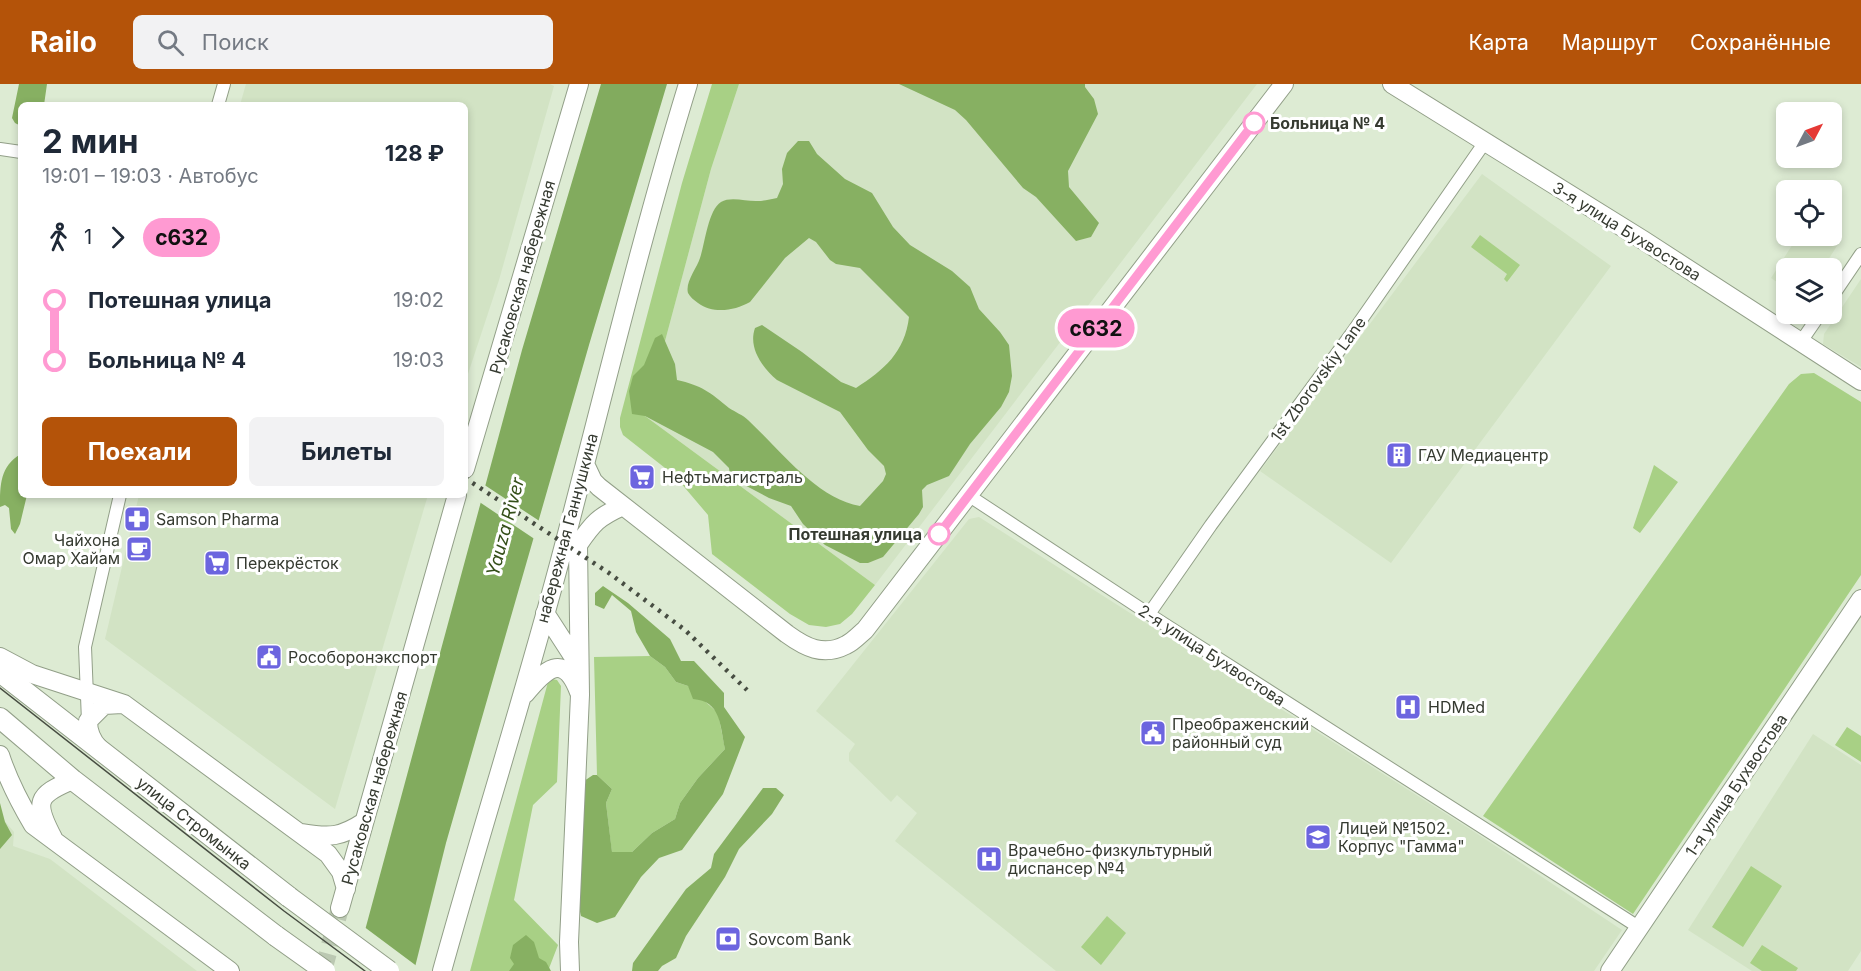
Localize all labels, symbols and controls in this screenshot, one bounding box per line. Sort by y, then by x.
search box [133,15,553,69]
text: Railo [30,25,97,59]
icon: search [154,26,187,59]
text: Поиск [202,29,269,55]
text: Карта [1468,30,1529,55]
text: Маршрут [1562,30,1657,55]
text: Сохранённые [1690,30,1831,55]
north arrow [1776,102,1842,168]
map controls [1776,102,1842,324]
marker: Больница № 4 [1243,112,1265,134]
place label: Больница № 4 [1270,113,1385,133]
text: 2 мин [42,121,139,161]
text: 128 ₽ [385,140,444,166]
text: 19:01 – 19:03 · Автобус [42,164,259,188]
street label: 3-я улица Бухвостова [1549,177,1705,285]
street label: Русаковская набережная [485,178,559,376]
button: locate [1776,180,1842,246]
icon: walk [42,221,75,254]
icon: forward [101,221,134,254]
text: 1 [84,225,92,249]
text: с632 [155,225,208,250]
button: layers [1776,258,1842,324]
text: Потешная улица [88,287,272,313]
text: 19:02 [393,288,444,312]
line badge: с632 [1054,308,1138,348]
street label: 1st Zborovskiy Lane [1266,313,1370,445]
text: с632 [1070,316,1122,341]
text: Больница № 4 [88,347,246,373]
text: 19:03 [393,348,444,372]
button: Поехали [42,417,237,486]
button: Билеты [249,417,444,486]
street label: набережная Ганнушкина [532,431,602,625]
building icon: ГАУ Медиацентр [1384,440,1414,470]
place label: ГАУ Медиацентр [1418,445,1549,465]
supermarket icon: Нефтьмагистраль [627,462,657,492]
place label: Нефтьмагистраль [662,467,803,487]
water label: Yauza River [482,474,529,579]
pharmacy icon: Samson Pharma [122,504,152,534]
place label: Samson Pharma [156,509,279,529]
marker: Потешная улица [928,523,950,545]
place label: Потешная улица [789,524,922,544]
place label: Чайхона Омар Хайам [22,530,120,568]
cafe icon: Чайхона Омар Хайам [124,534,154,564]
supermarket icon: Перекрёсток [202,548,232,578]
place label: Перекрёсток [236,553,339,573]
street label: 2-я улица Бухвостова [1135,600,1289,710]
public building icon: Рособоронэкспорт [254,642,284,672]
place label: Рособоронэкспорт [288,647,438,667]
street label: Русаковская набережная [337,689,411,887]
hospital icon: HDMed [1393,692,1423,722]
place label: HDMed [1428,697,1485,717]
street label: 1-я улица Бухвостова [1681,710,1791,860]
place label: Преображенский районный суд [1172,714,1309,752]
public building icon: Преображенский районный суд [1138,718,1168,748]
street label: улица Стромынка [133,772,255,874]
place label: Лицей №1502. Корпус "Гамма" [1338,818,1465,856]
school or university icon: Лицей №1502. Корпус "Гамма" [1303,822,1333,852]
place label: Врачебно-физкультурный диспансер №4 [1008,840,1212,878]
hospital icon: Врачебно-физкультурный диспансер №4 [974,844,1004,874]
bank icon: Sovcom Bank [713,924,743,954]
place label: Sovcom Bank [748,929,851,949]

